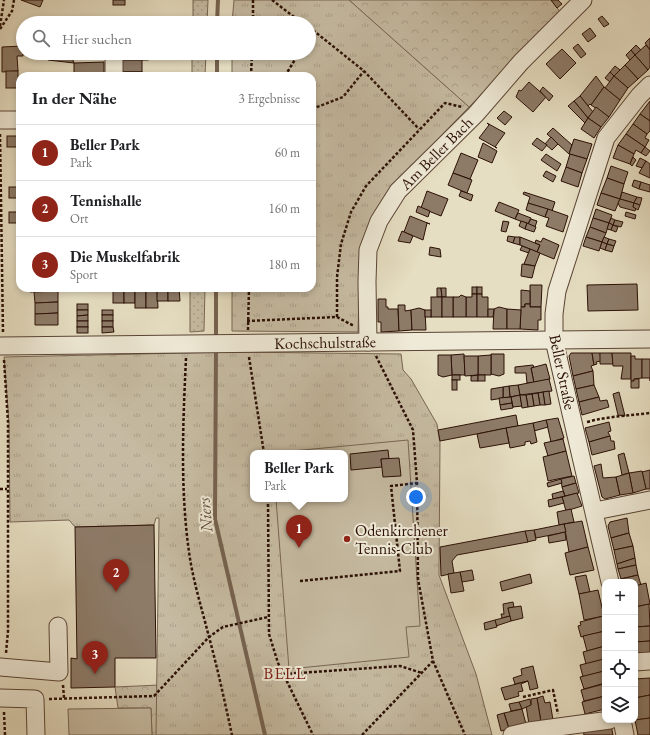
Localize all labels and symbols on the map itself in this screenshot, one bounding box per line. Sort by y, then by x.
street label: Am Beller Bach [395,112,477,195]
street label: Kochschulstraße [274,331,376,354]
street label: Beller Straße [544,332,581,412]
your location [406,487,426,507]
water label: Niers [193,496,218,534]
pin: 1 [286,515,312,548]
place label: Odenkirchener Tennis-Club [355,520,448,559]
marker: Odenkirchener Tennis-Club [342,534,352,544]
pin: 2 [103,559,129,592]
pin: 3 [82,641,108,674]
district label: BELL [263,662,307,684]

